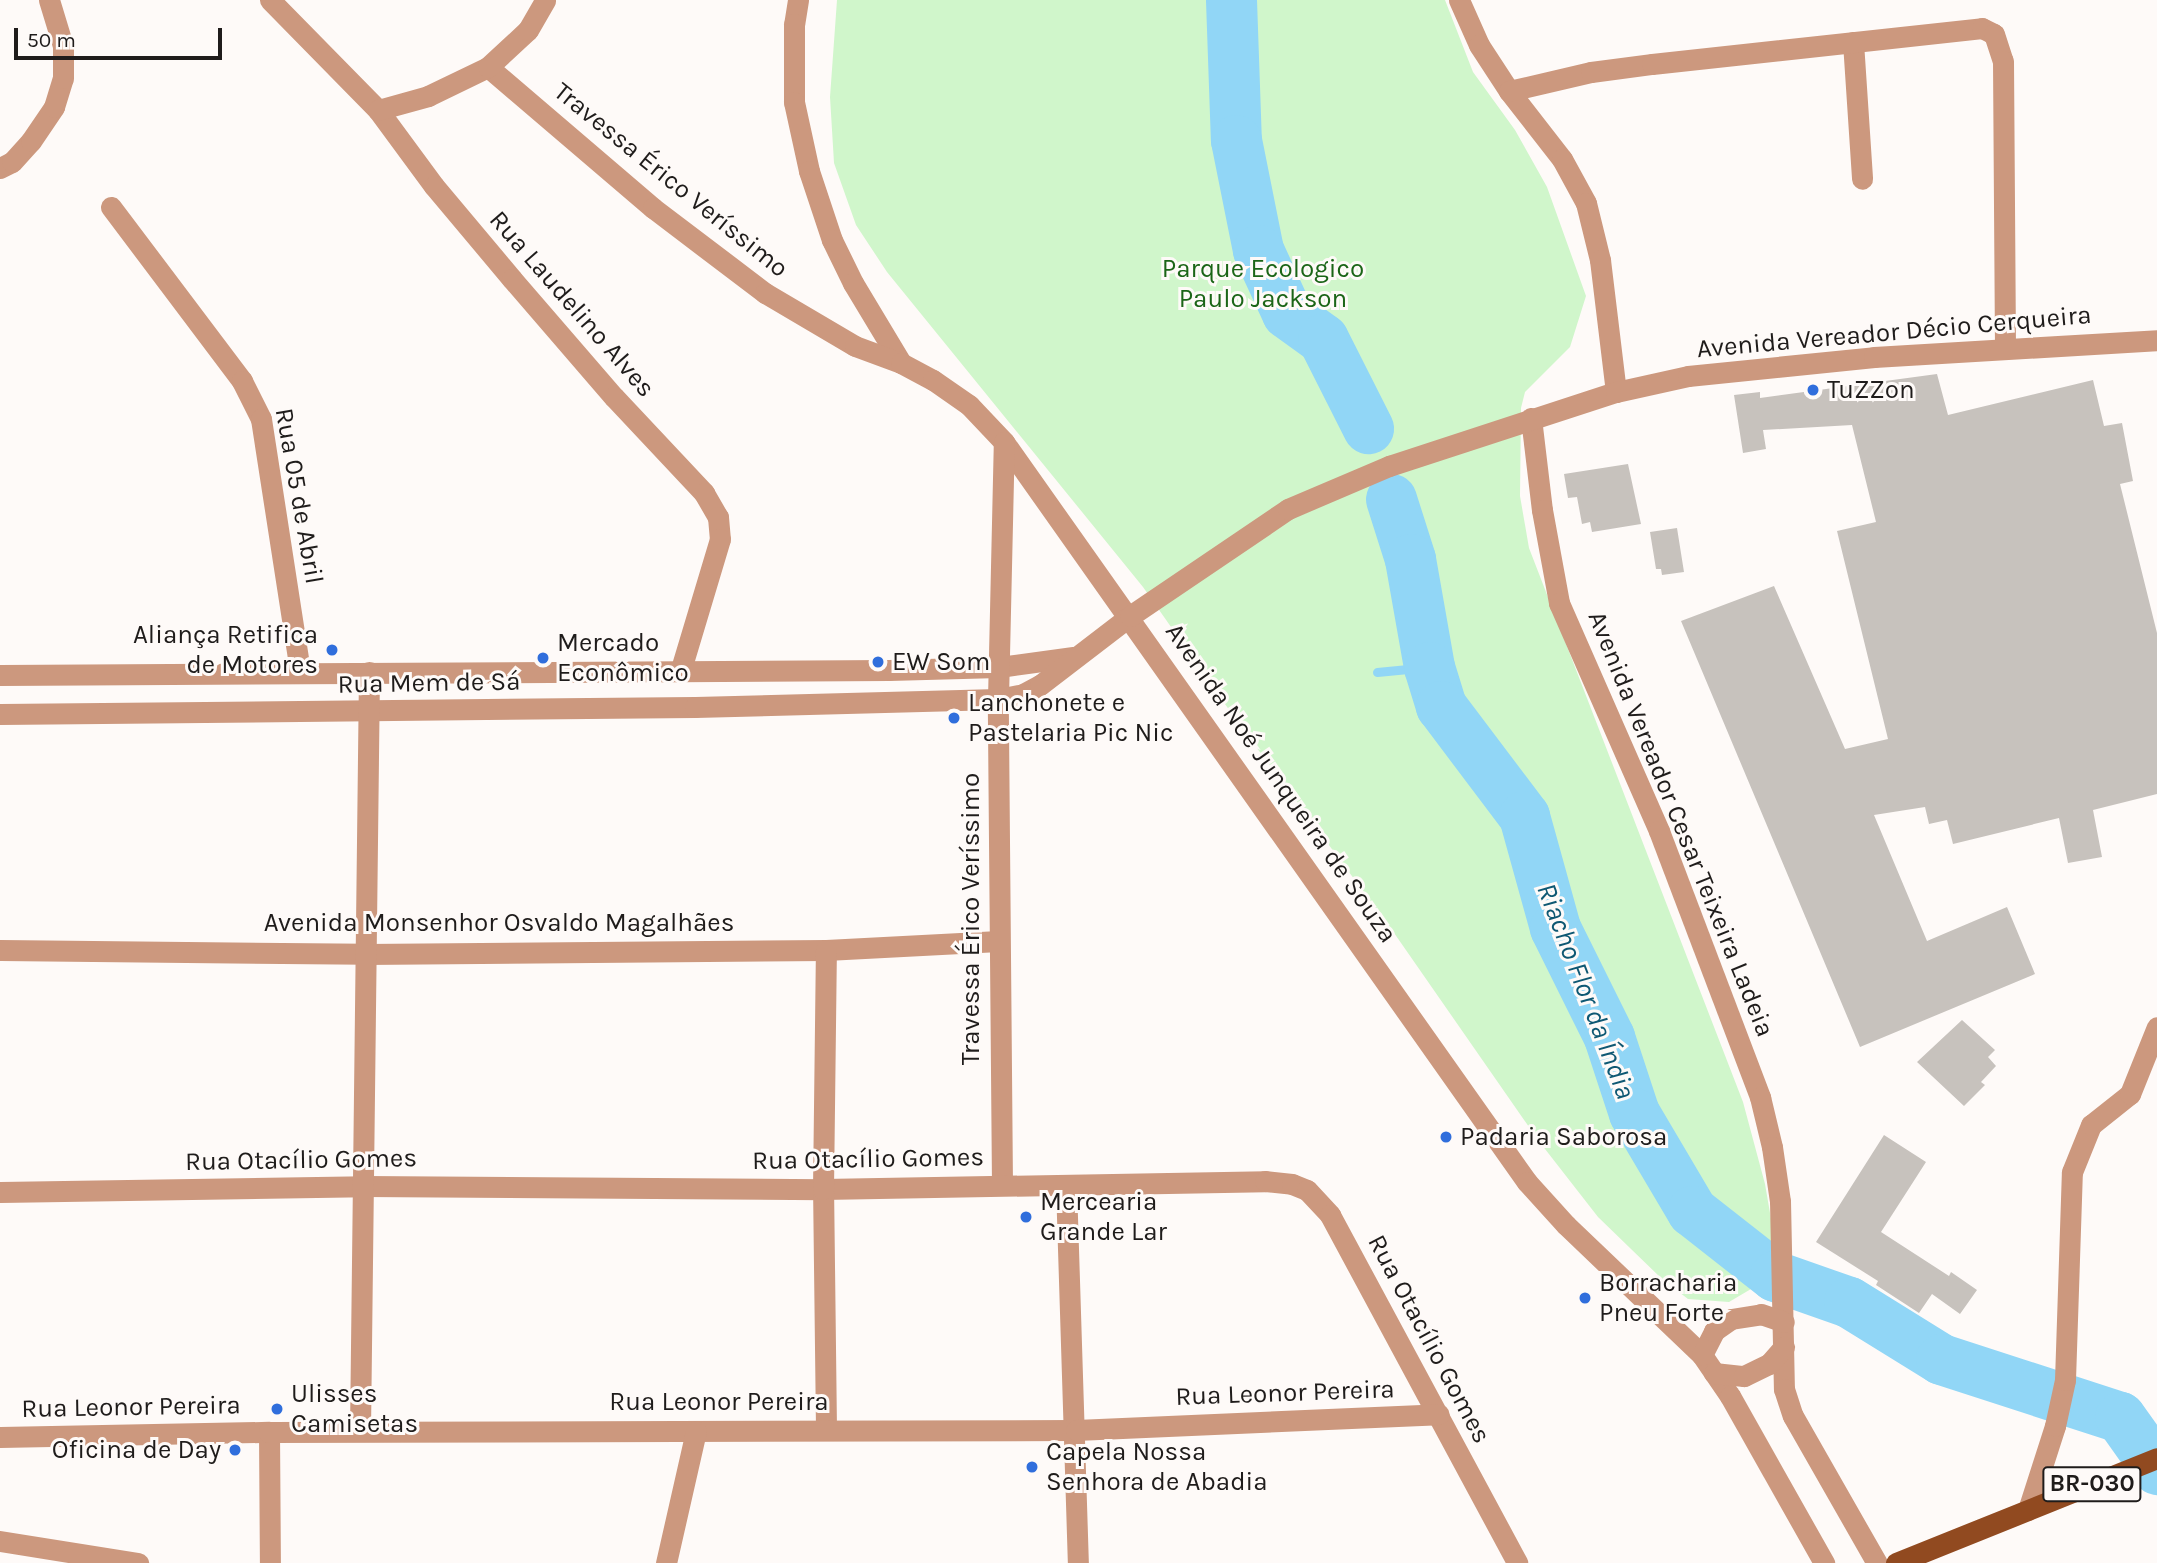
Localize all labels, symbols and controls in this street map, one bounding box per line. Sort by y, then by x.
scale bar [18,14,226,58]
text: 50 m [27,28,76,52]
street label: Travessa Érico Veríssimo [548,76,794,284]
street label: Rua Laudelino Alves [483,205,661,403]
park label: Parque Ecologico Paulo Jackson [1162,253,1364,314]
street label: Avenida Vereador Décio Cerqueira [1695,299,2093,365]
place label: TuZZon [1827,374,1915,406]
marker: TuZZon [1805,382,1821,398]
street label: Rua 05 de Abril [268,406,330,586]
street label: Avenida Vereador Cesar Teixeira Ladeia [1581,607,1781,1041]
street label: Avenida Noé Junqueira de Souza [1158,617,1404,949]
place label: Aliança Retifica de Motores [133,619,318,680]
place label: Mercado Econômico [557,627,689,688]
marker: Aliança Retifica de Motores [324,642,340,658]
place label: EW Som [892,646,990,678]
marker: Mercado Econômico [535,650,551,666]
marker: EW Som [870,654,886,670]
street label: Rua Mem de Sá [337,666,521,700]
place label: Lanchonete e Pastelaria Pic Nic [968,687,1173,748]
marker: Lanchonete e Pastelaria Pic Nic [946,710,962,726]
street label: Travessa Érico Veríssimo [955,773,987,1065]
water label: Riacho Flor da Índia [1529,878,1643,1104]
street label: Avenida Monsenhor Osvaldo Magalhães [264,907,734,939]
place label: Padaria Saborosa [1460,1121,1667,1153]
marker: Padaria Saborosa [1438,1129,1454,1145]
street label: Rua Otacílio Gomes [752,1141,984,1177]
street label: Rua Otacílio Gomes [185,1142,417,1178]
place label: Mercearia Grande Lar [1040,1186,1167,1248]
marker: Mercearia Grande Lar [1018,1209,1034,1225]
street label: Rua Otacílio Gomes [1361,1229,1497,1449]
place label: Borracharia Pneu Forte [1599,1267,1737,1328]
marker: Borracharia Pneu Forte [1577,1290,1593,1306]
street label: Rua Leonor Pereira [1175,1374,1395,1412]
place label: Ulisses Camisetas [291,1378,418,1440]
street label: Rua Leonor Pereira [609,1386,829,1418]
street label: Rua Leonor Pereira [21,1389,241,1425]
marker: Ulisses Camisetas [269,1401,285,1417]
place label: Oficina de Day [52,1434,221,1466]
place label: Capela Nossa Senhora de Abadia [1046,1436,1268,1498]
marker: Oficina de Day [227,1442,243,1458]
marker: Capela Nossa Senhora de Abadia [1024,1459,1040,1475]
road number: BR-030 [2041,1464,2143,1504]

